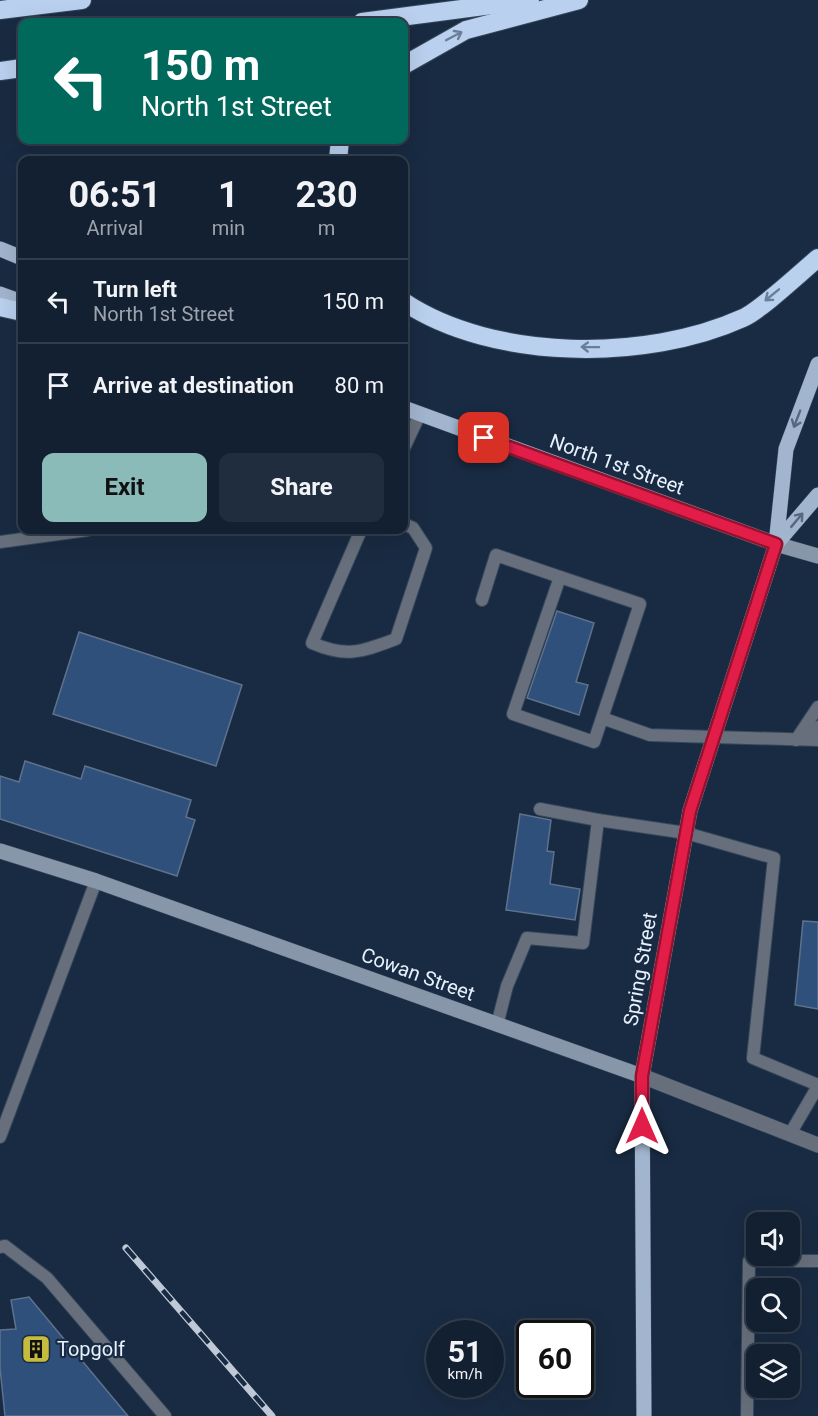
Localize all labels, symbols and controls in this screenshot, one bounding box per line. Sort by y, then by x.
one-way arrow [445,30,463,42]
text: 150 m [141,41,260,90]
icon: left [42,42,120,120]
text: North 1st Street [141,91,332,123]
text: 06:51 [68,174,161,216]
text: 1 [218,174,239,216]
text: 230 [296,174,358,216]
text: Arrival [86,216,143,240]
text: min [212,216,245,240]
text: m [318,216,335,240]
text: Turn left [93,277,177,302]
icon: left [42,285,75,318]
text: 150 m [322,289,384,314]
one-way arrow [765,289,781,302]
text: North 1st Street [93,302,234,326]
one-way arrow [580,341,600,353]
icon: arrive [42,369,75,402]
text: Arrive at destination [93,373,294,398]
text: 80 m [335,373,384,398]
one-way arrow [791,409,802,427]
pin [458,412,509,463]
icon: arrive [467,421,500,454]
street label: North 1st Street [547,429,687,499]
button: Exit [42,453,207,522]
button: Share [219,453,384,522]
one-way arrow [790,513,804,528]
street label: Spring Street [618,910,662,1028]
street label: Cowan Street [358,942,478,1006]
position arrow [610,1094,674,1158]
map controls [746,1212,800,1398]
button: sound [746,1212,800,1266]
button: search [746,1278,800,1332]
speed limit sign: 60 [516,1320,594,1398]
building icon: Topgolf [20,1333,52,1365]
text: 51 [448,1334,482,1369]
place label: Topgolf [57,1337,125,1361]
button: layers [746,1344,800,1398]
text: km/h [447,1365,483,1383]

